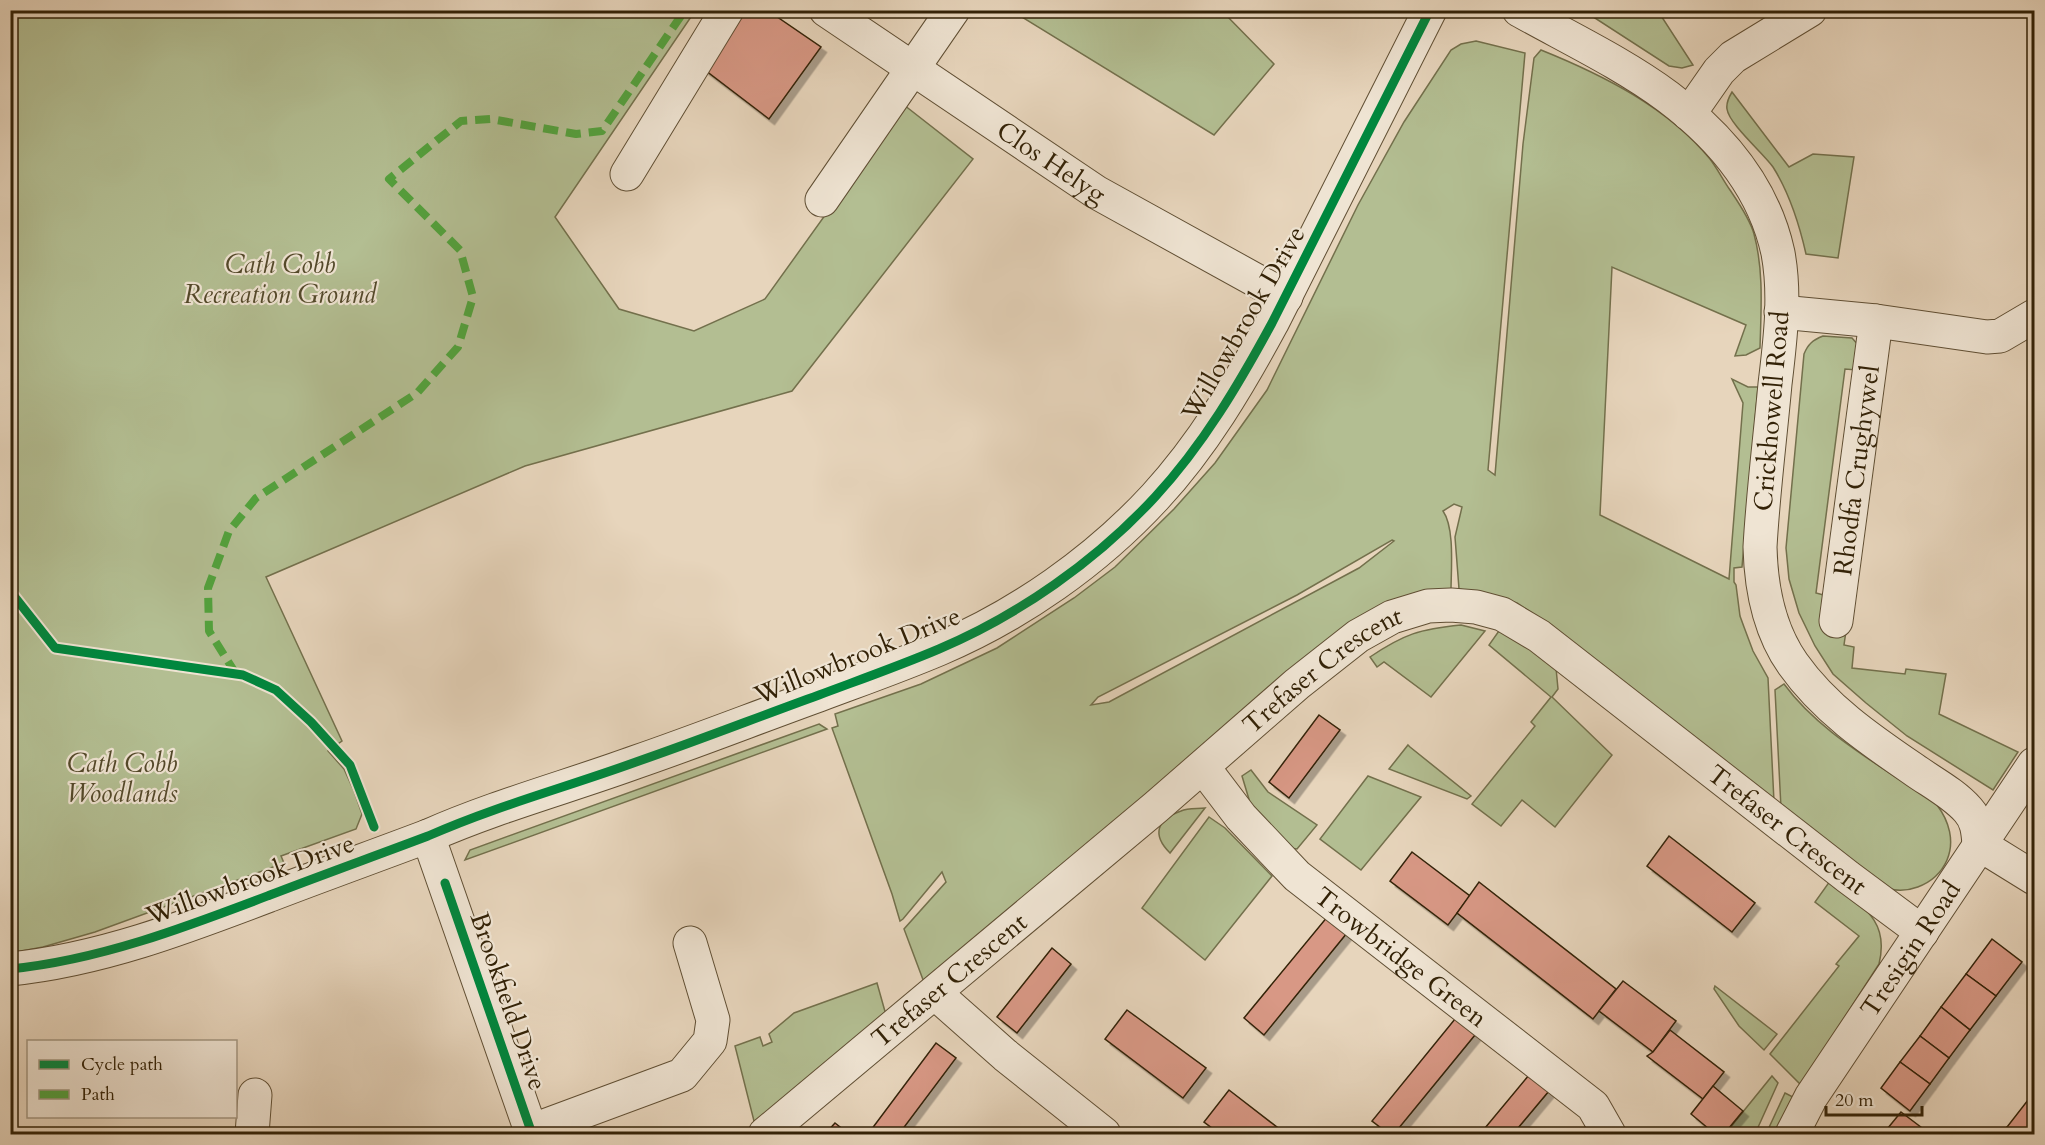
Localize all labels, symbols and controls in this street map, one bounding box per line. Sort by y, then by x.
street label: Clos Helyg [990,113,1112,212]
street label: Willowbrook Drive [1173,219,1313,428]
park label: Cath Cobb Recreation Ground [184,247,378,312]
street label: Crickhowell Road [1745,309,1798,513]
street label: Rhodfa Crughywel [1825,363,1888,578]
street label: Willowbrook Drive [748,598,965,713]
street label: Trefaser Crescent [1235,598,1406,742]
park label: Cath Cobb Woodlands [66,746,178,811]
street label: Trefaser Crescent [1700,757,1874,903]
street label: Willowbrook Drive [140,825,359,934]
street label: Tresigin Road [1852,874,1969,1024]
street label: Trowbridge Green [1307,879,1495,1036]
street label: Trefaser Crescent [864,905,1035,1056]
street label: Brookfield Drive [462,908,555,1095]
legend [27,1040,237,1118]
text: Cycle path [81,1052,163,1077]
scale bar [1826,1079,1922,1117]
text: Path [81,1082,115,1107]
text: 20 m [1835,1088,1874,1113]

